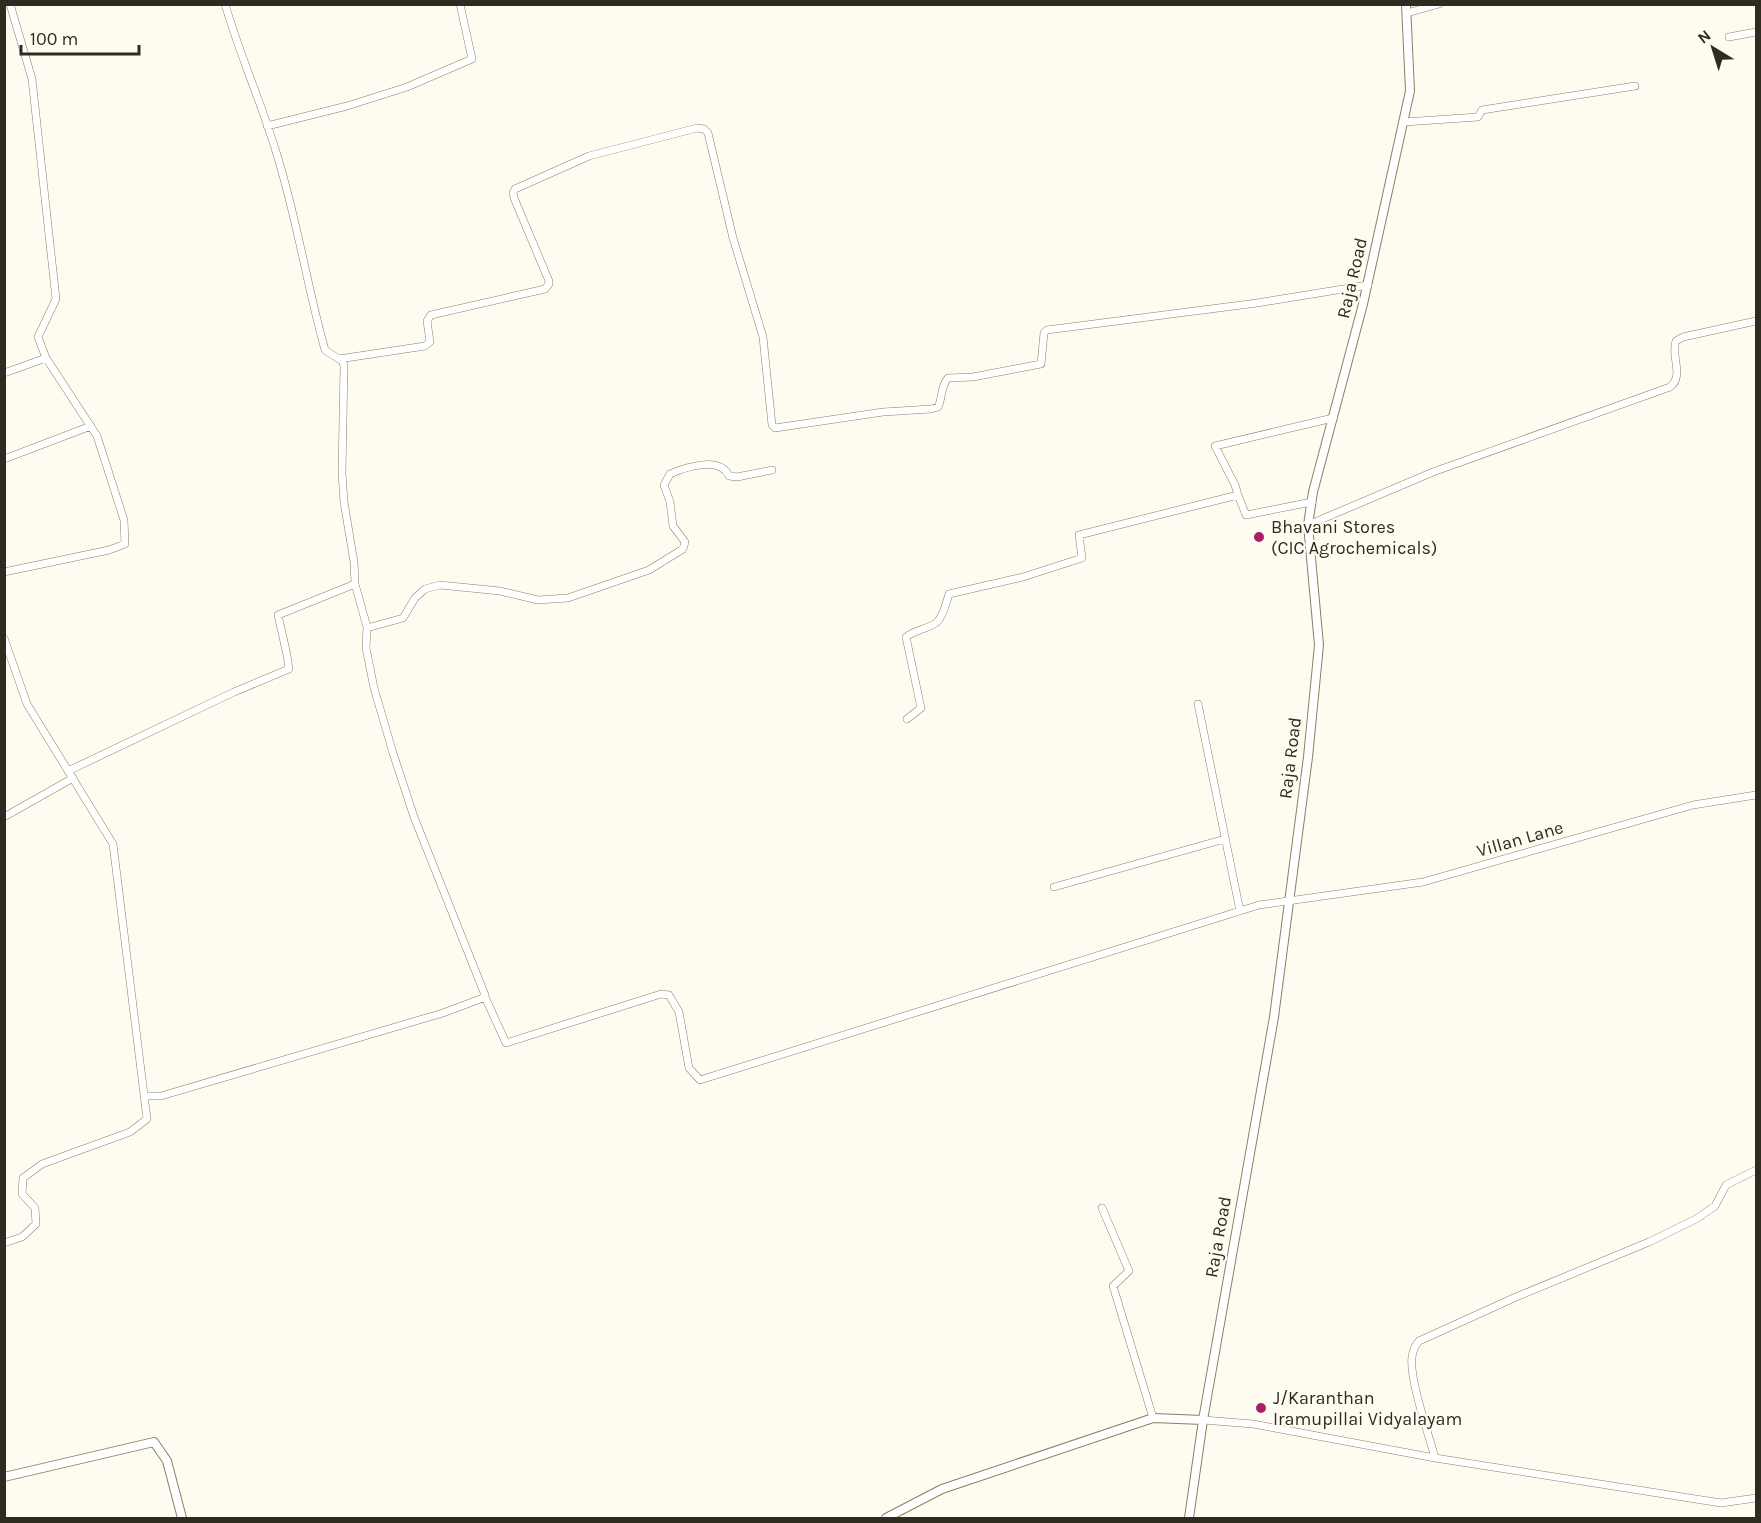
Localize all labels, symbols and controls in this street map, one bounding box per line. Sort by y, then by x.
scale bar [21,18,140,56]
north arrow [1683,18,1743,78]
text: N [1694,26,1714,48]
text: 100 m [30,28,78,50]
street label: Raja Road [1332,235,1372,321]
place label: Bhavani Stores (CIC Agrochemicals) [1271,516,1437,559]
marker: Bhavani Stores (CIC Agrochemicals) [1252,530,1266,544]
street label: Raja Road [1274,716,1306,800]
street label: Villan Lane [1474,816,1566,862]
street label: Raja Road [1200,1195,1236,1279]
place label: J/Karanthan Iramupillai Vidyalayam [1273,1387,1462,1430]
marker: J/Karanthan Iramupillai Vidyalayam [1254,1401,1268,1415]

